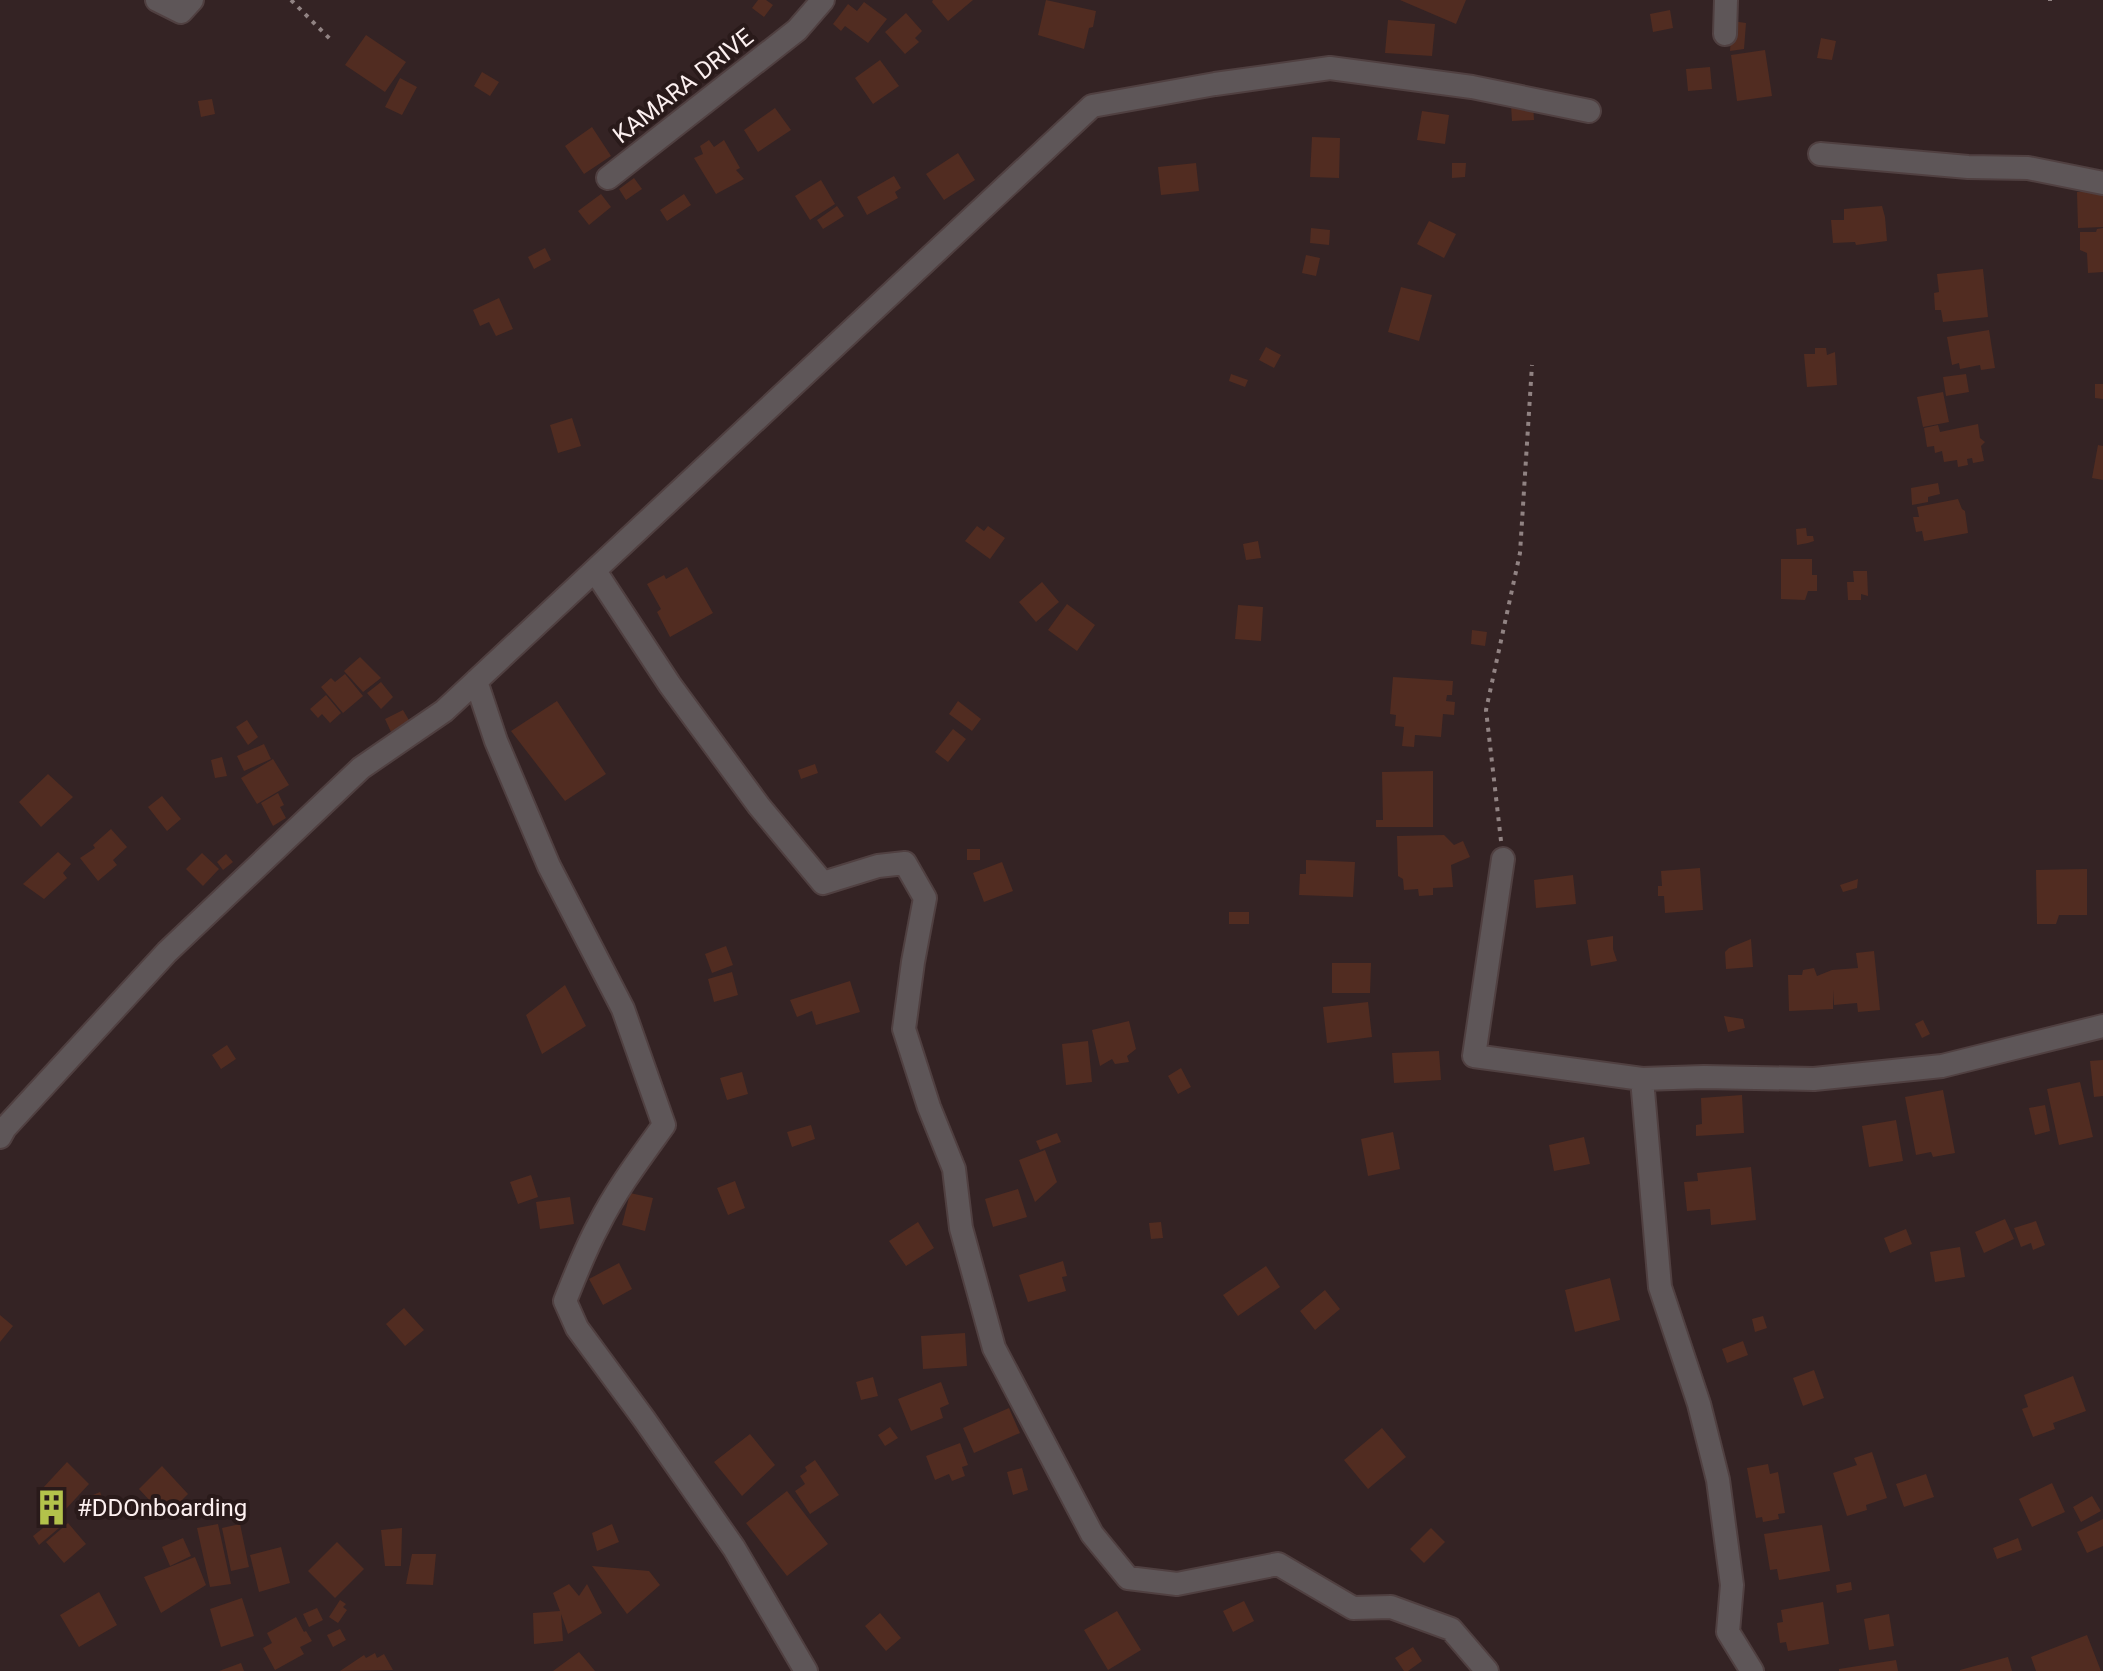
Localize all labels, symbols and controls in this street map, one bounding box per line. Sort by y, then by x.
street label: KAMARA DRIVE [607,23,759,149]
building icon: #DDOnboarding [32,1489,70,1527]
place label: #DDOnboarding [77,1494,247,1522]

